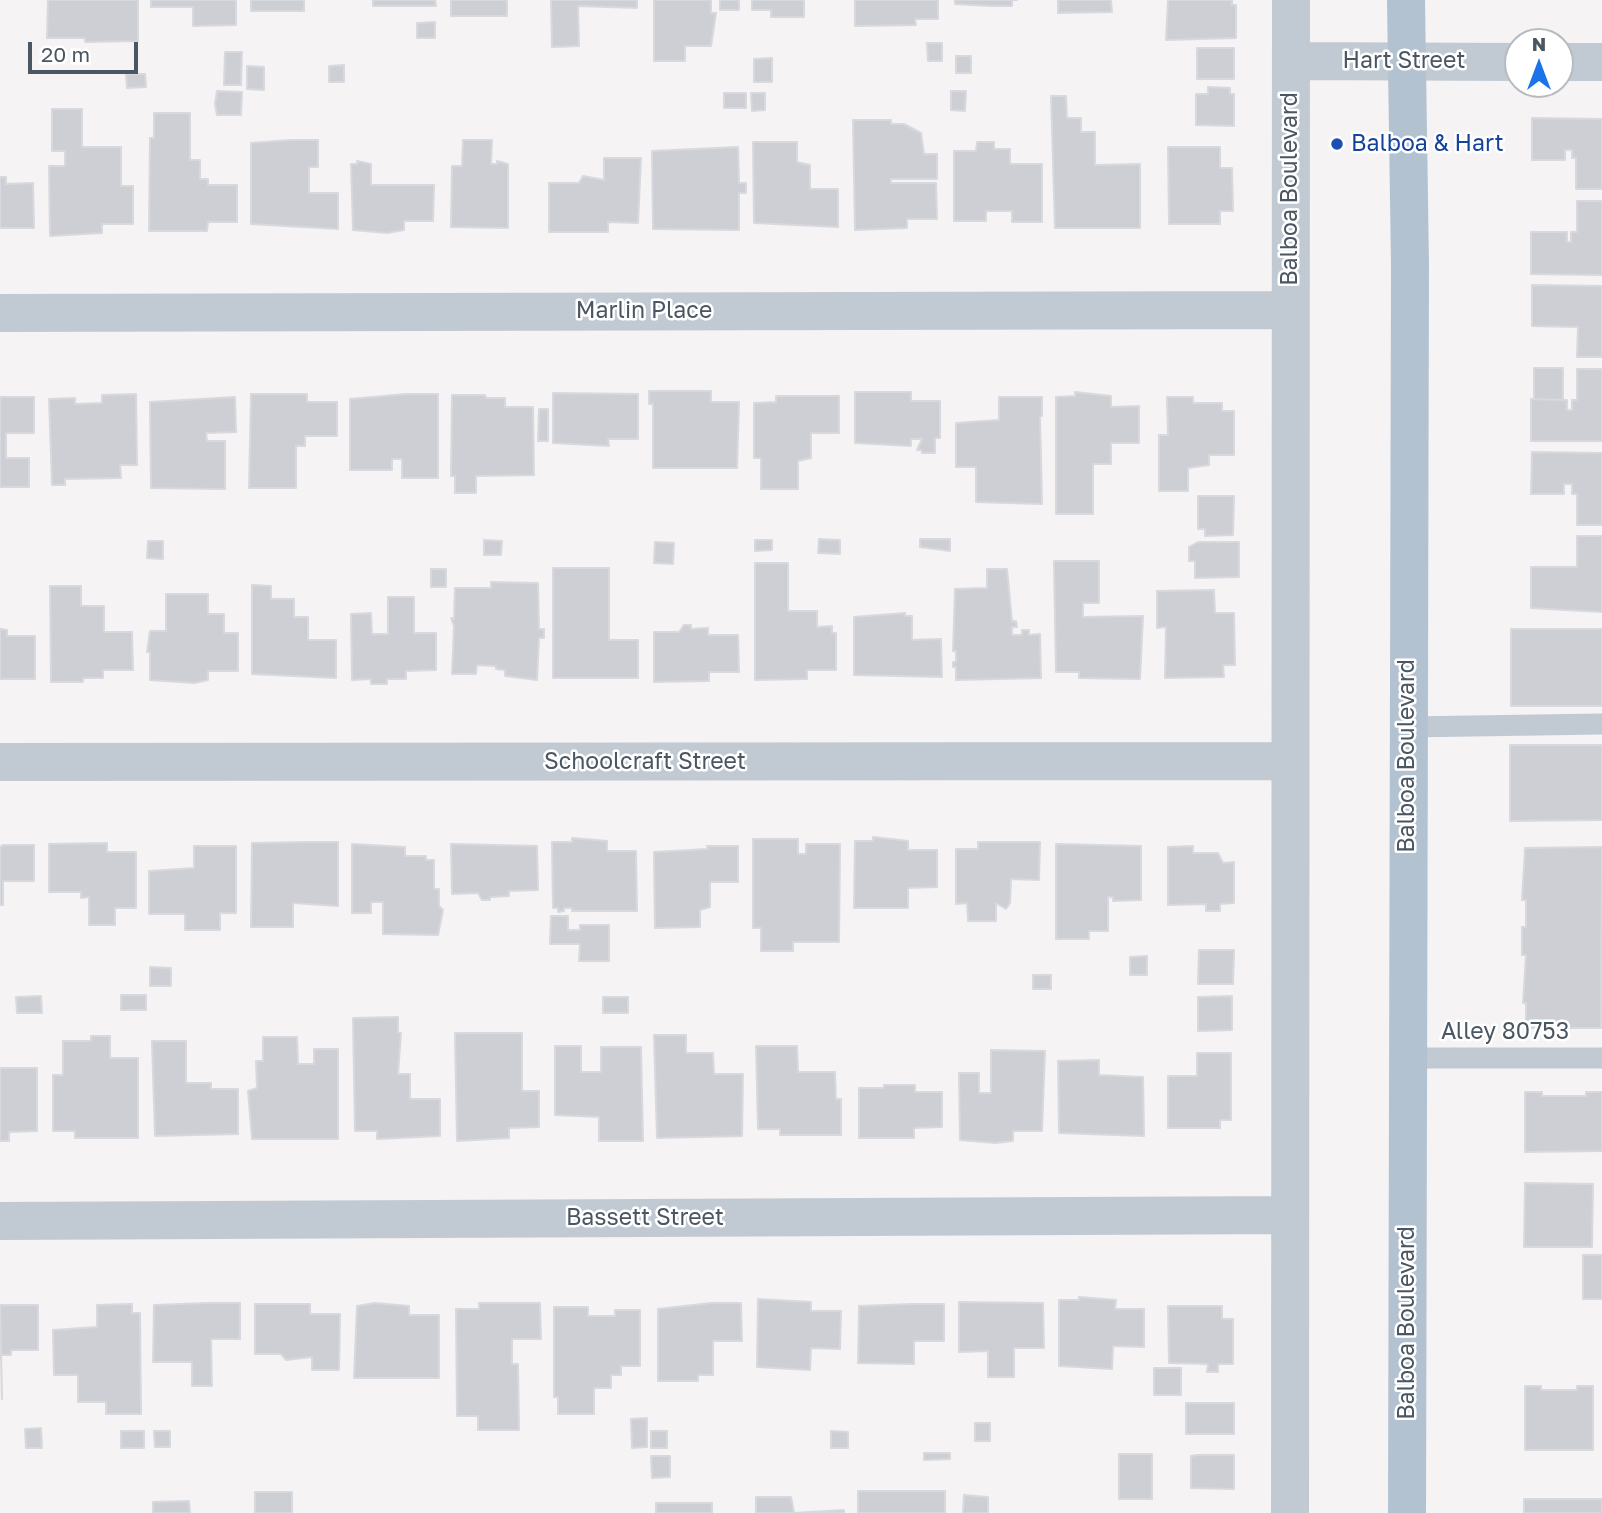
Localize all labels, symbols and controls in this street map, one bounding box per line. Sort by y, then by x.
scale bar [32,28,142,72]
north arrow [1504,28,1574,98]
text: N [1532,32,1546,55]
text: 20 m [41,41,90,67]
street label: Hart Street [1343,47,1465,75]
street label: Balboa Boulevard [1276,92,1304,286]
place label: Balboa & Hart [1351,130,1504,158]
marker: Balboa & Hart [1329,136,1345,152]
street label: Marlin Place [576,297,712,325]
street label: Balboa Boulevard [1393,659,1421,853]
street label: Schoolcraft Street [544,748,746,776]
street label: Alley 80753 [1441,1018,1569,1046]
street label: Bassett Street [566,1204,724,1232]
street label: Balboa Boulevard [1393,1226,1421,1420]

